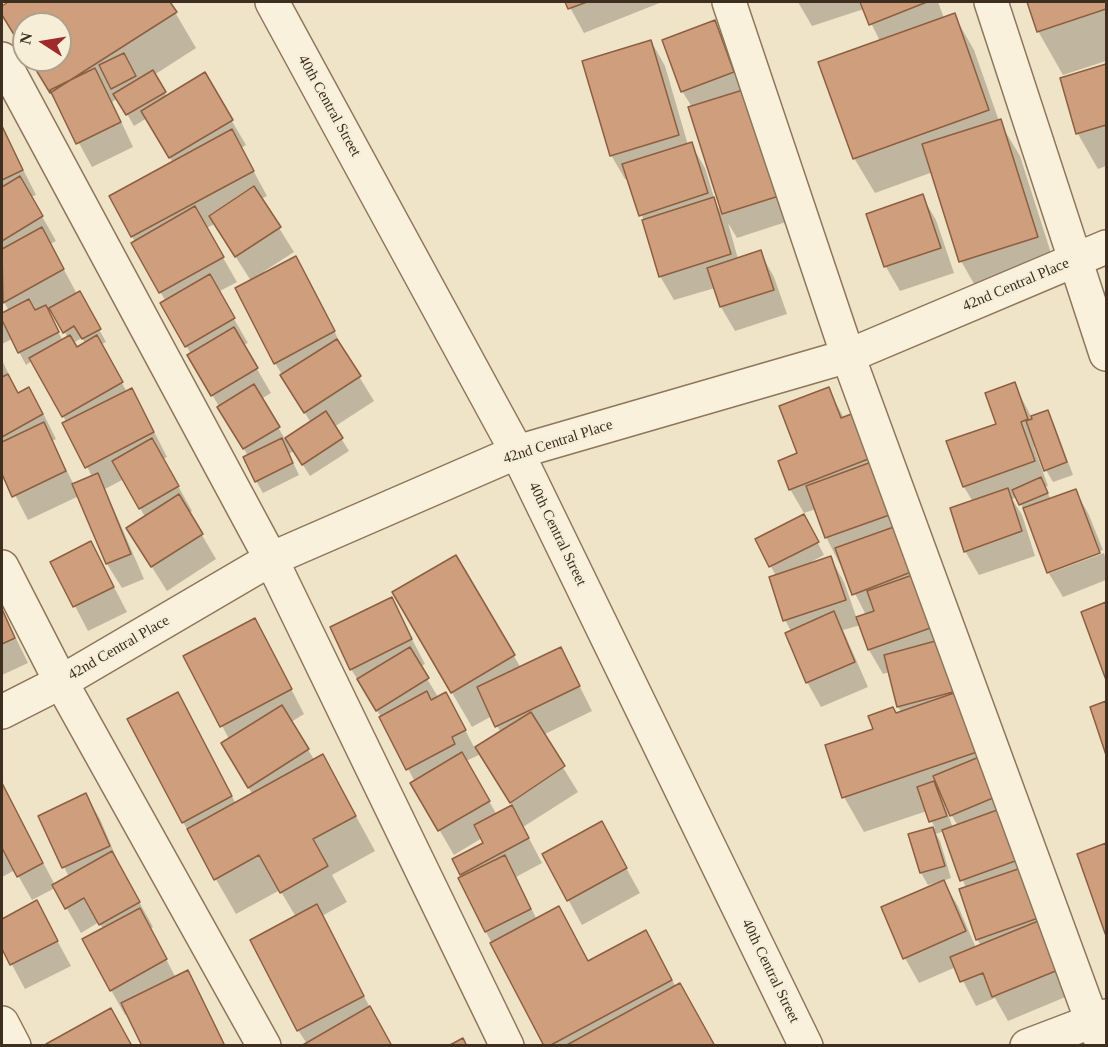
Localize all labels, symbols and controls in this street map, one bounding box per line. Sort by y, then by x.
north arrow [12,12,72,72]
text: N [16,31,35,46]
street label: 40th Central Street [294,52,364,160]
street label: 42nd Central Place [960,254,1072,316]
street label: 42nd Central Place [501,416,615,468]
street label: 40th Central Street [524,479,590,589]
street label: 42nd Central Place [65,612,173,684]
street label: 40th Central Street [737,916,803,1026]

